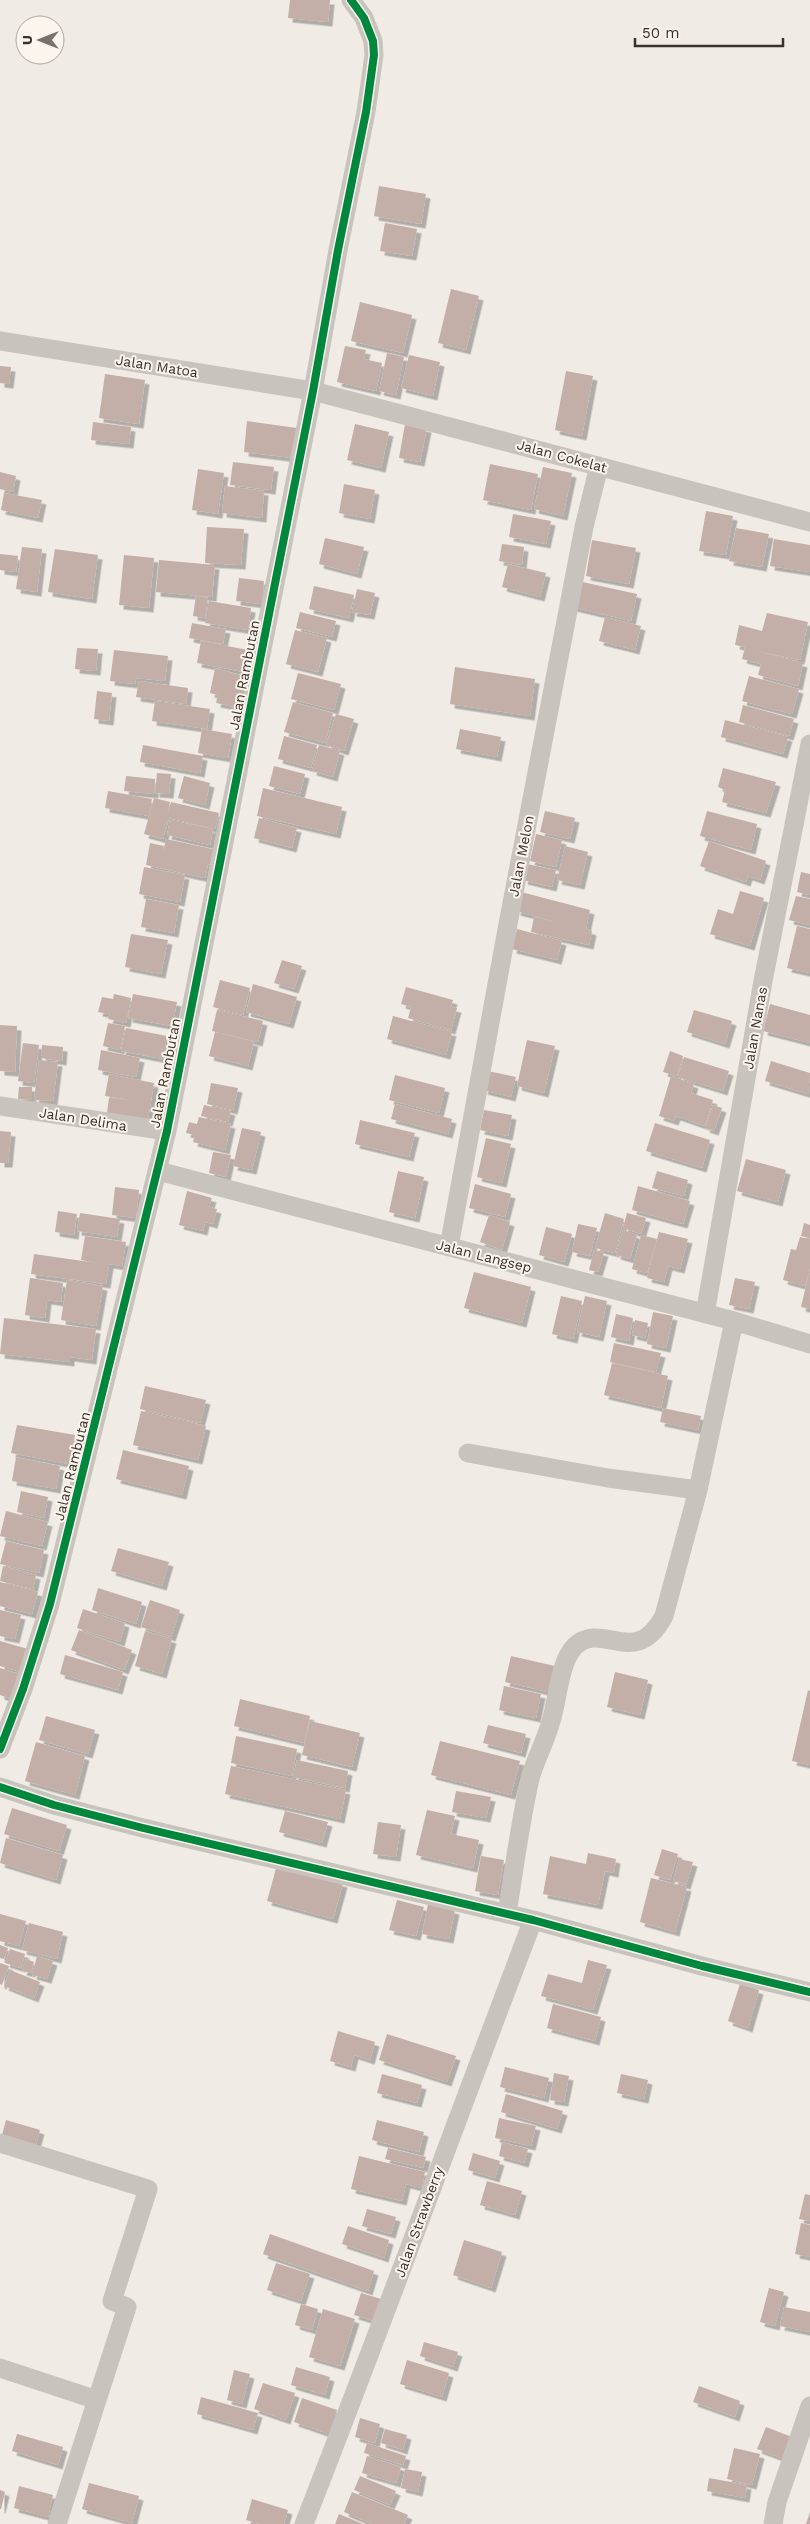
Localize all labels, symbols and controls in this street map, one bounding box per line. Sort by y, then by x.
north arrow [15,15,65,65]
scale bar [635,15,782,47]
text: 50 m [642,24,679,42]
text: U [19,35,35,45]
street label: Jalan Matoa [115,352,199,380]
street label: Jalan Cokelat [515,436,609,476]
street label: Jalan Rambutan [225,619,263,731]
street label: Jalan Melon [505,814,537,898]
street label: Jalan Nanas [740,986,770,1070]
street label: Jalan Rambutan [146,1017,184,1129]
street label: Jalan Delima [38,1104,128,1134]
street label: Jalan Langsep [435,1236,533,1276]
street label: Jalan Rambutan [51,1410,93,1522]
street label: Jalan Strawberry [392,2164,447,2280]

